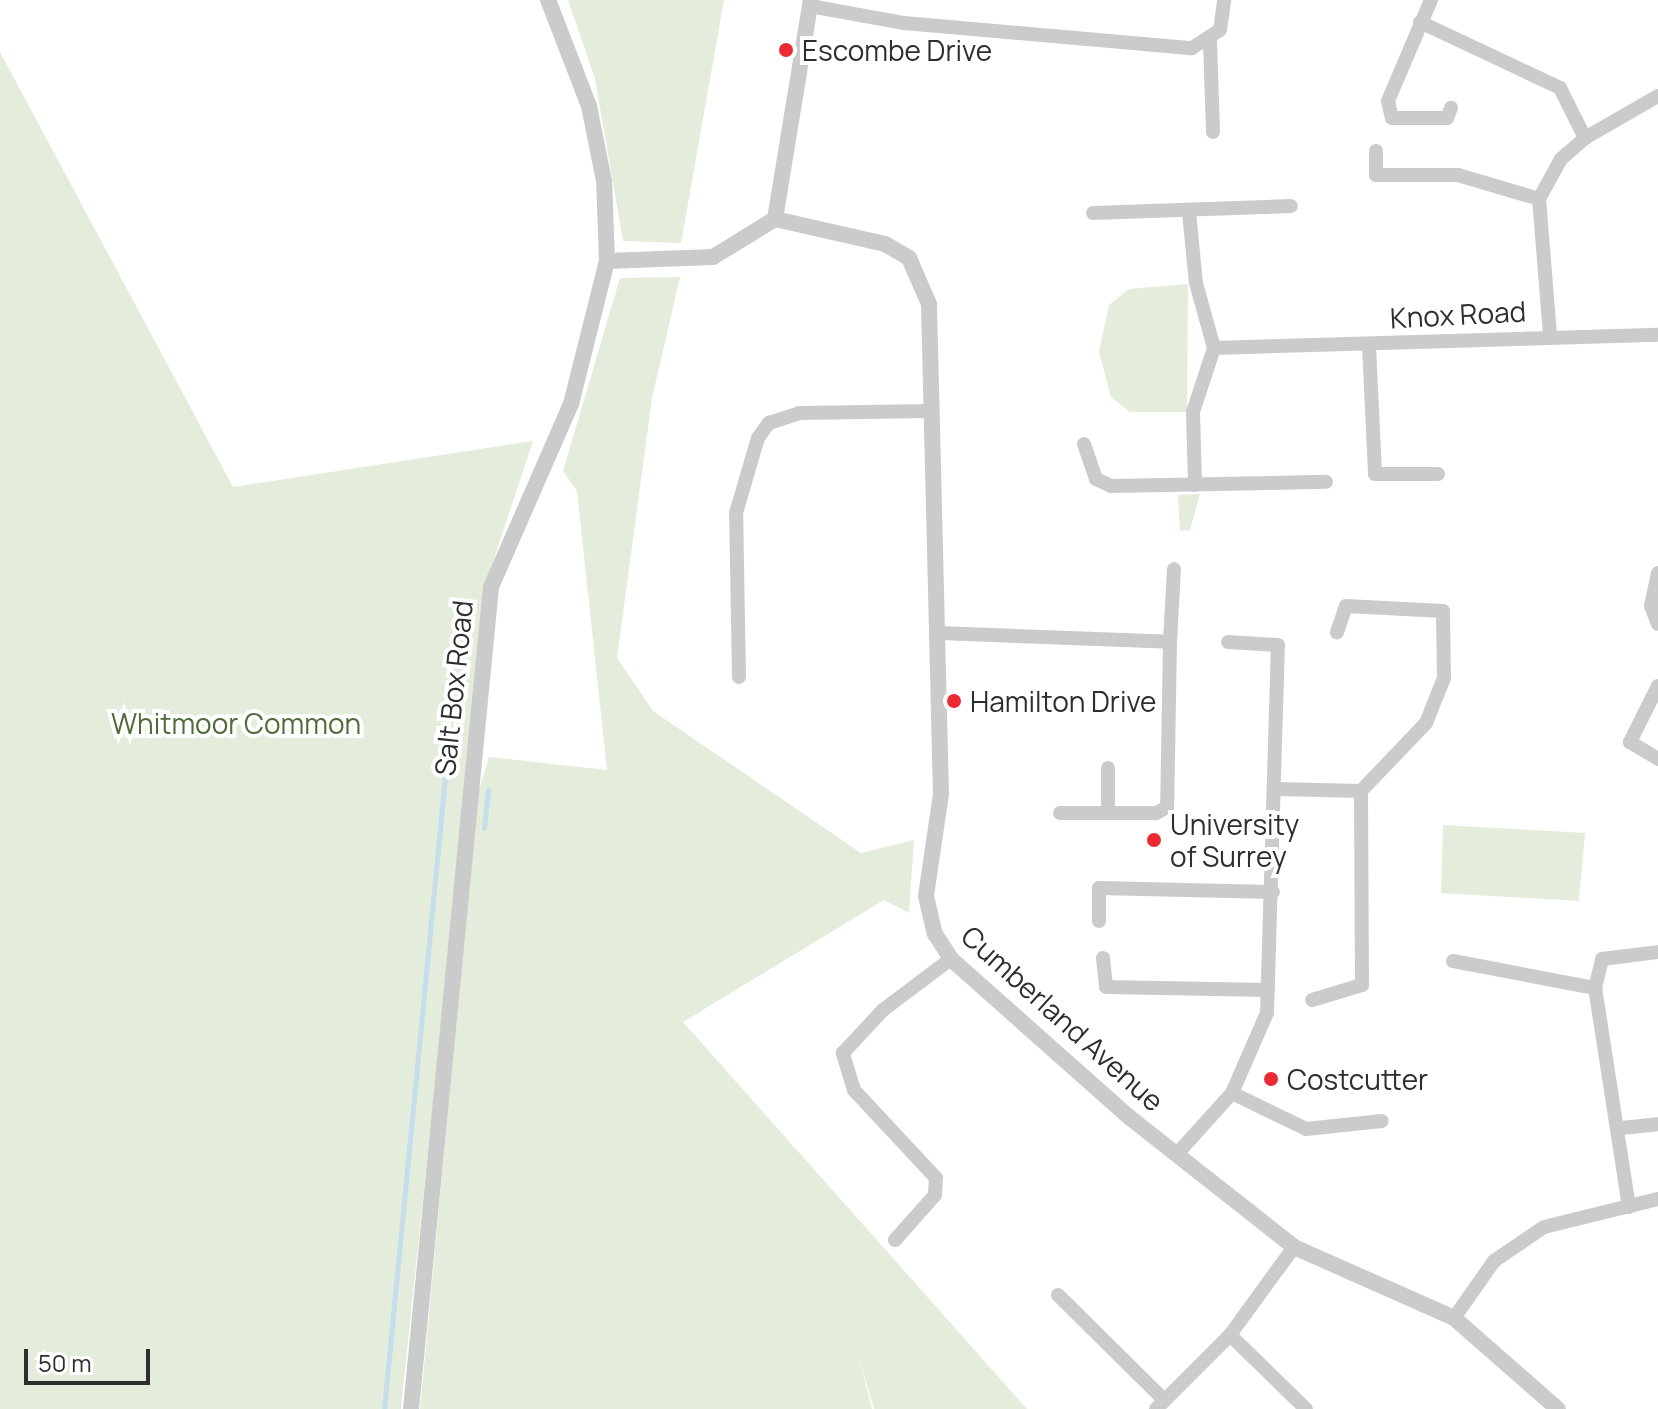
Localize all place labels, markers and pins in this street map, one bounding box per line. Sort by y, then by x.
place label: Escombe Drive [802,33,992,67]
marker: Escombe Drive [777,41,795,59]
place label: Hamilton Drive [970,684,1156,718]
marker: Hamilton Drive [945,692,963,710]
place label: University of Surrey [1170,807,1299,873]
marker: University of Surrey [1145,831,1163,849]
place label: Costcutter [1287,1062,1428,1096]
marker: Costcutter [1262,1070,1280,1088]

